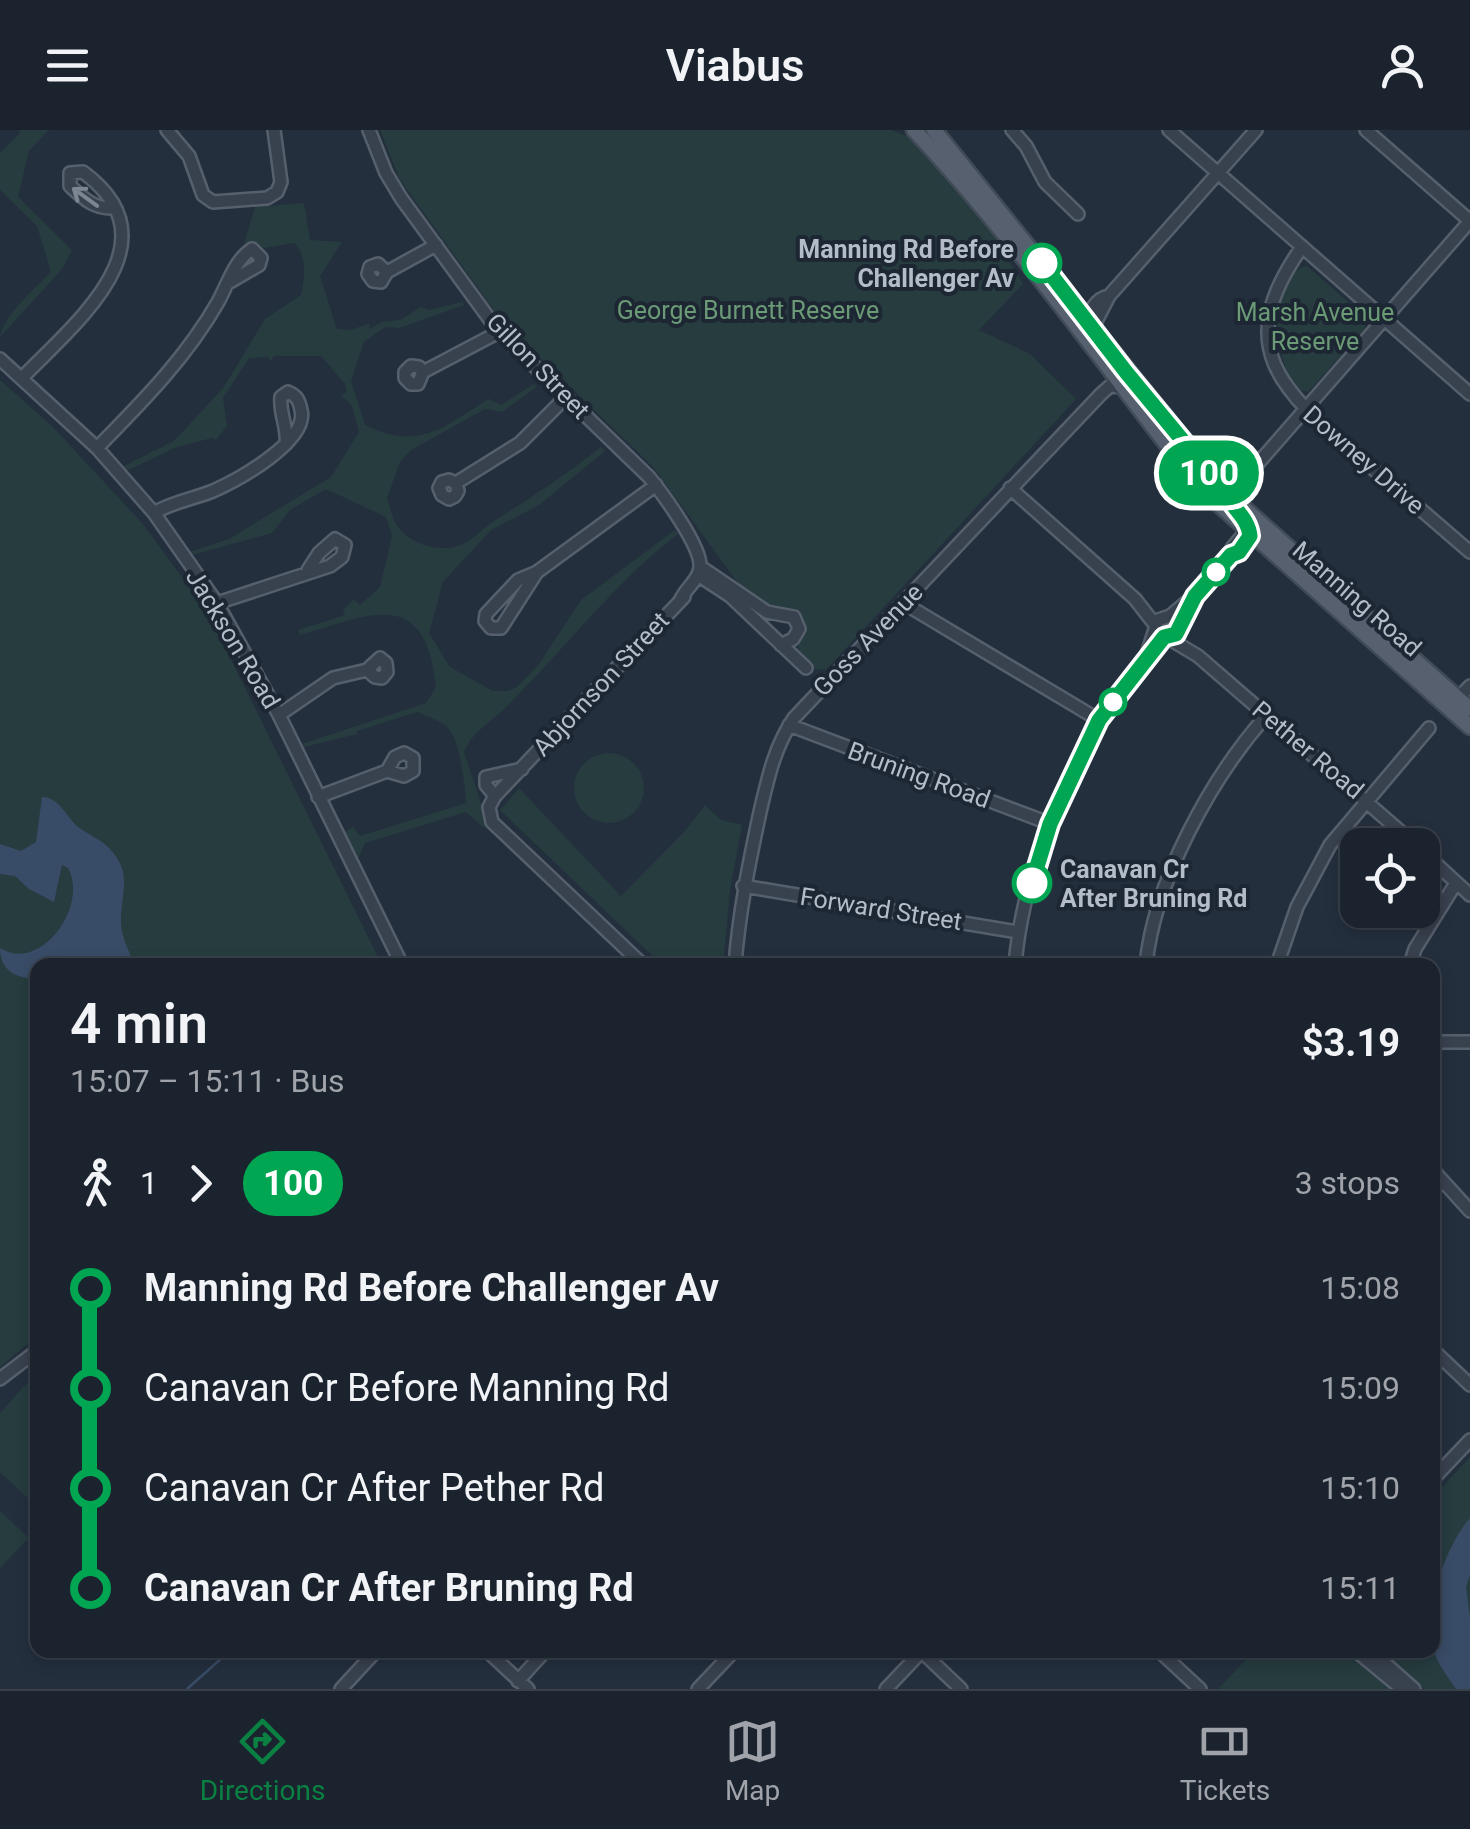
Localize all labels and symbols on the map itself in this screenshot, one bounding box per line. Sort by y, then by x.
one-way arrow [72,187,99,208]
place label: Manning Rd Before Challenger Av [798,235,1014,293]
marker: Manning Rd Before Challenger Av [1023,244,1061,282]
park label: George Burnett Reserve [617,296,879,325]
park label: Marsh Avenue Reserve [1236,298,1394,356]
street label: Gillon Street [481,307,595,425]
street label: Downey Drive [1298,400,1430,520]
line badge: 100 [1152,440,1266,506]
street label: Manning Road [1287,535,1427,663]
unlabelled marker [1203,559,1229,585]
street label: Jackson Road [180,564,286,714]
street label: Goss Avenue [807,578,929,702]
street label: Abjornson Street [527,606,675,762]
unlabelled marker [1100,689,1126,715]
street label: Pether Road [1247,695,1369,805]
street label: Bruning Road [844,736,994,814]
place label: Canavan Cr After Bruning Rd [1060,855,1247,913]
marker: Canavan Cr After Bruning Rd [1013,864,1051,902]
street label: Forward Street [798,882,964,936]

